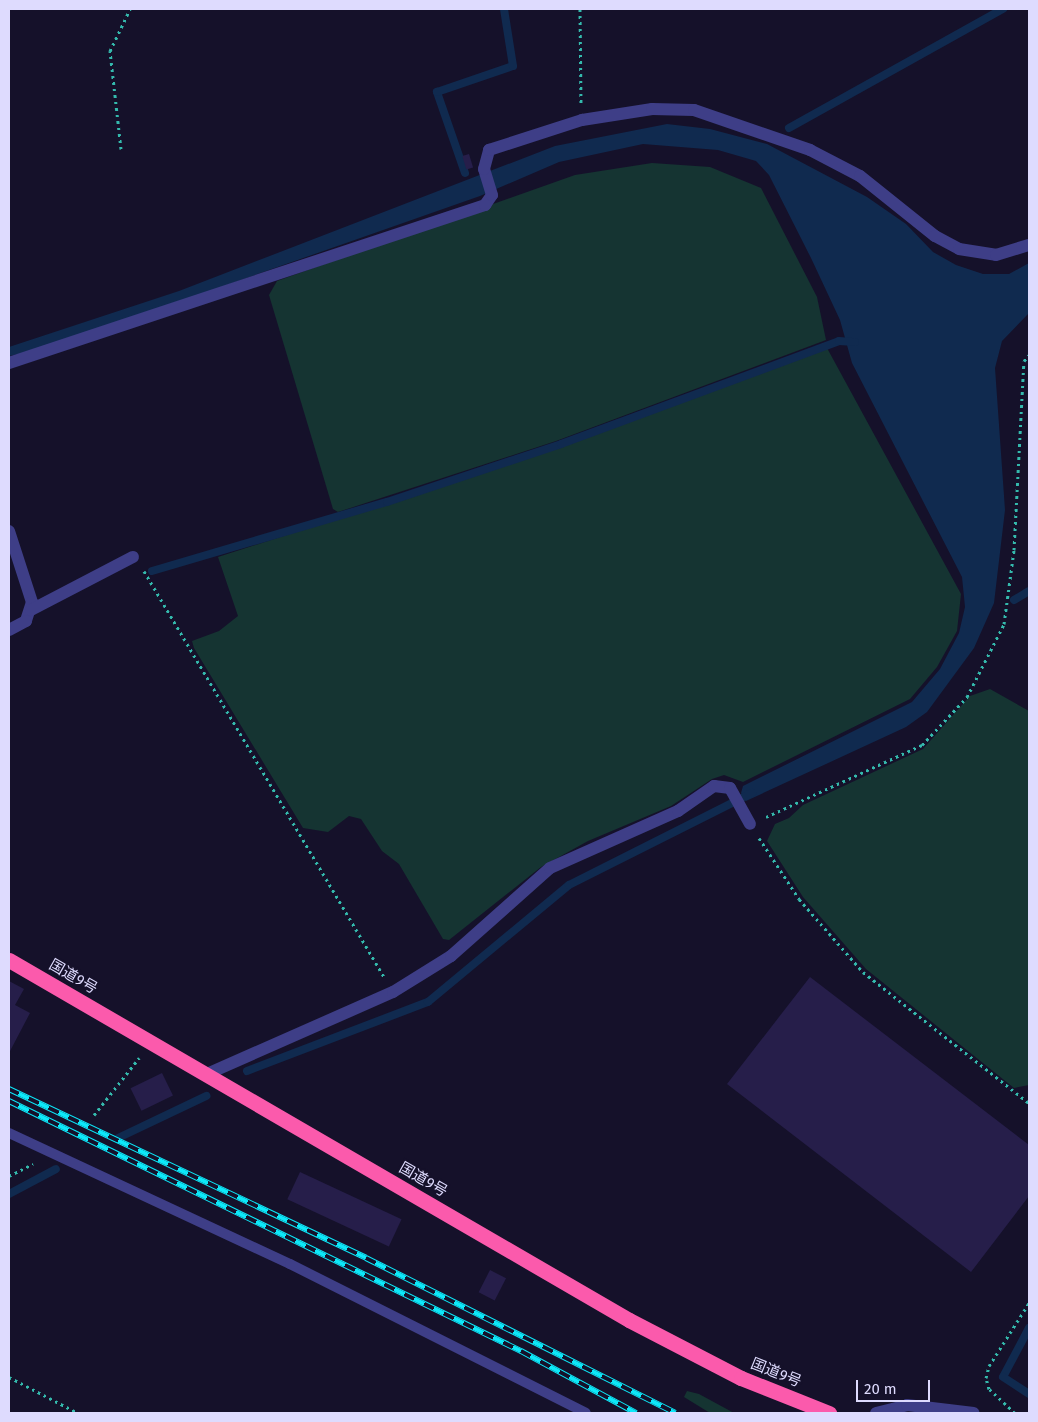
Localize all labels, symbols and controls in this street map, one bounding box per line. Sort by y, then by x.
street label: 国道9号 [46,956,100,998]
street label: 国道9号 [396,1159,450,1201]
street label: 国道9号 [748,1355,804,1391]
scale bar [858,1370,932,1402]
text: 20 m [864,1380,897,1398]

